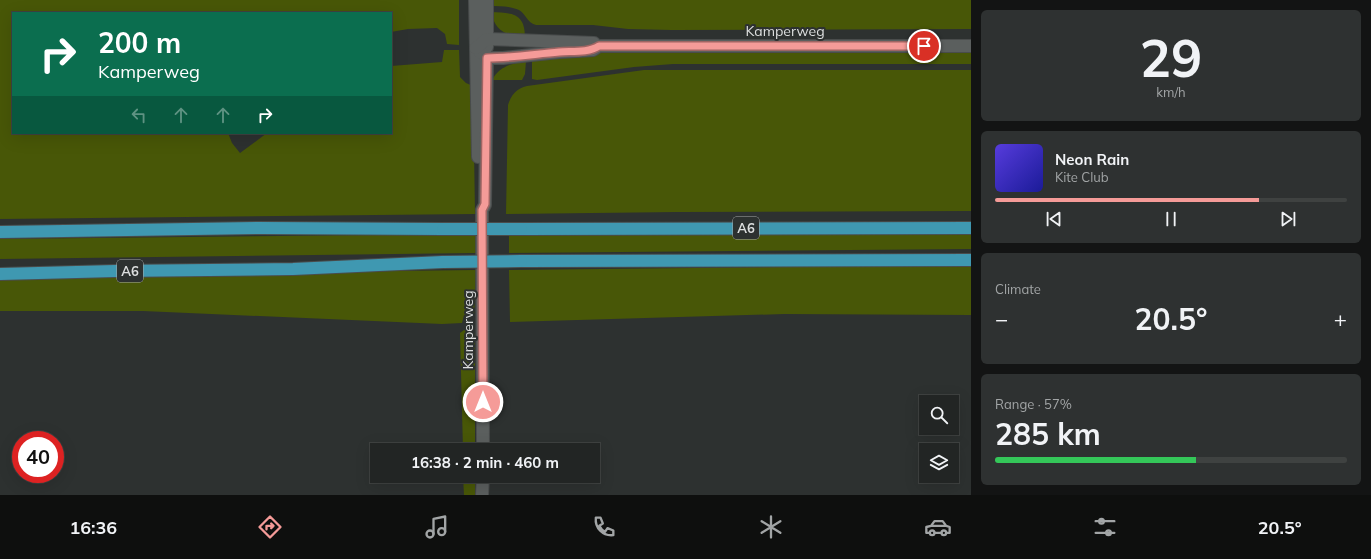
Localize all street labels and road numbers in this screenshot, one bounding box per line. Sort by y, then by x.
street label: Kamperweg [745,22,825,40]
road number: A6 [733,217,759,239]
road number: A6 [117,260,143,282]
street label: Kamperweg [459,290,477,370]

